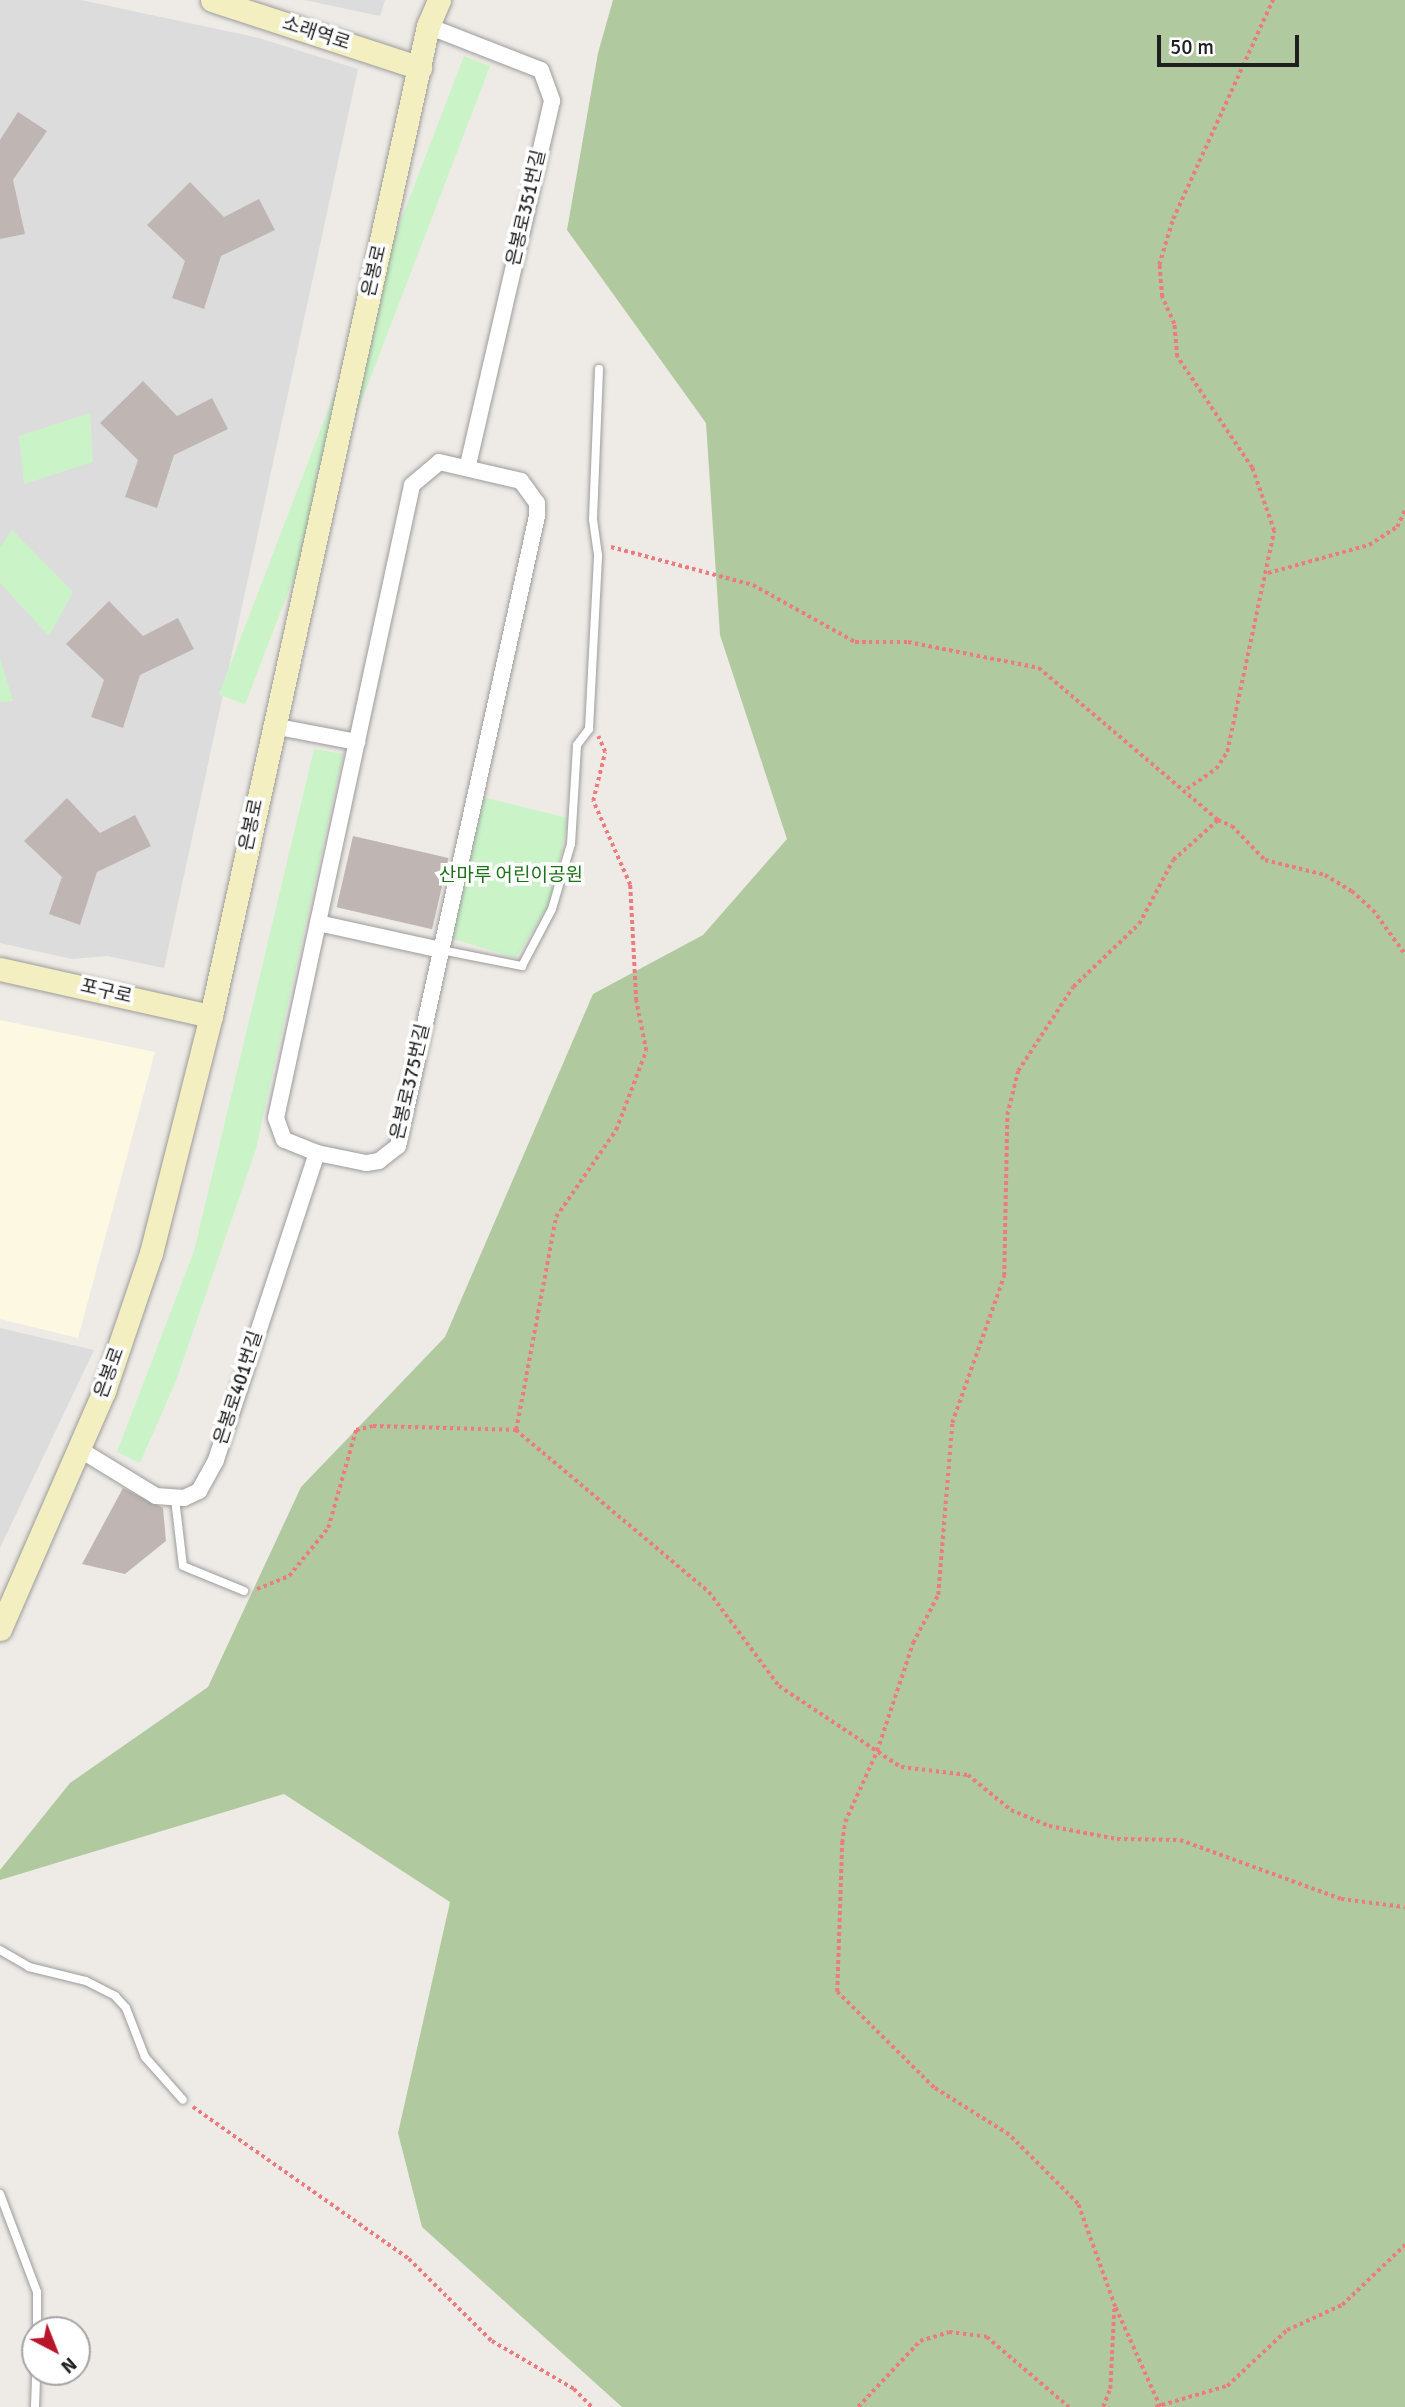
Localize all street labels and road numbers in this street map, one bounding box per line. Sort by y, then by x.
street label: 소래역로 [279,12,353,56]
street label: 은봉로351번길 [503,148,551,268]
street label: 은봉로 [358,243,392,299]
street label: 은봉로 [235,797,269,853]
street label: 포구로 [78,975,134,1009]
street label: 은봉로375번길 [387,1022,435,1142]
street label: 은봉로401번길 [210,1328,268,1448]
street label: 은봉로 [90,1344,130,1402]

